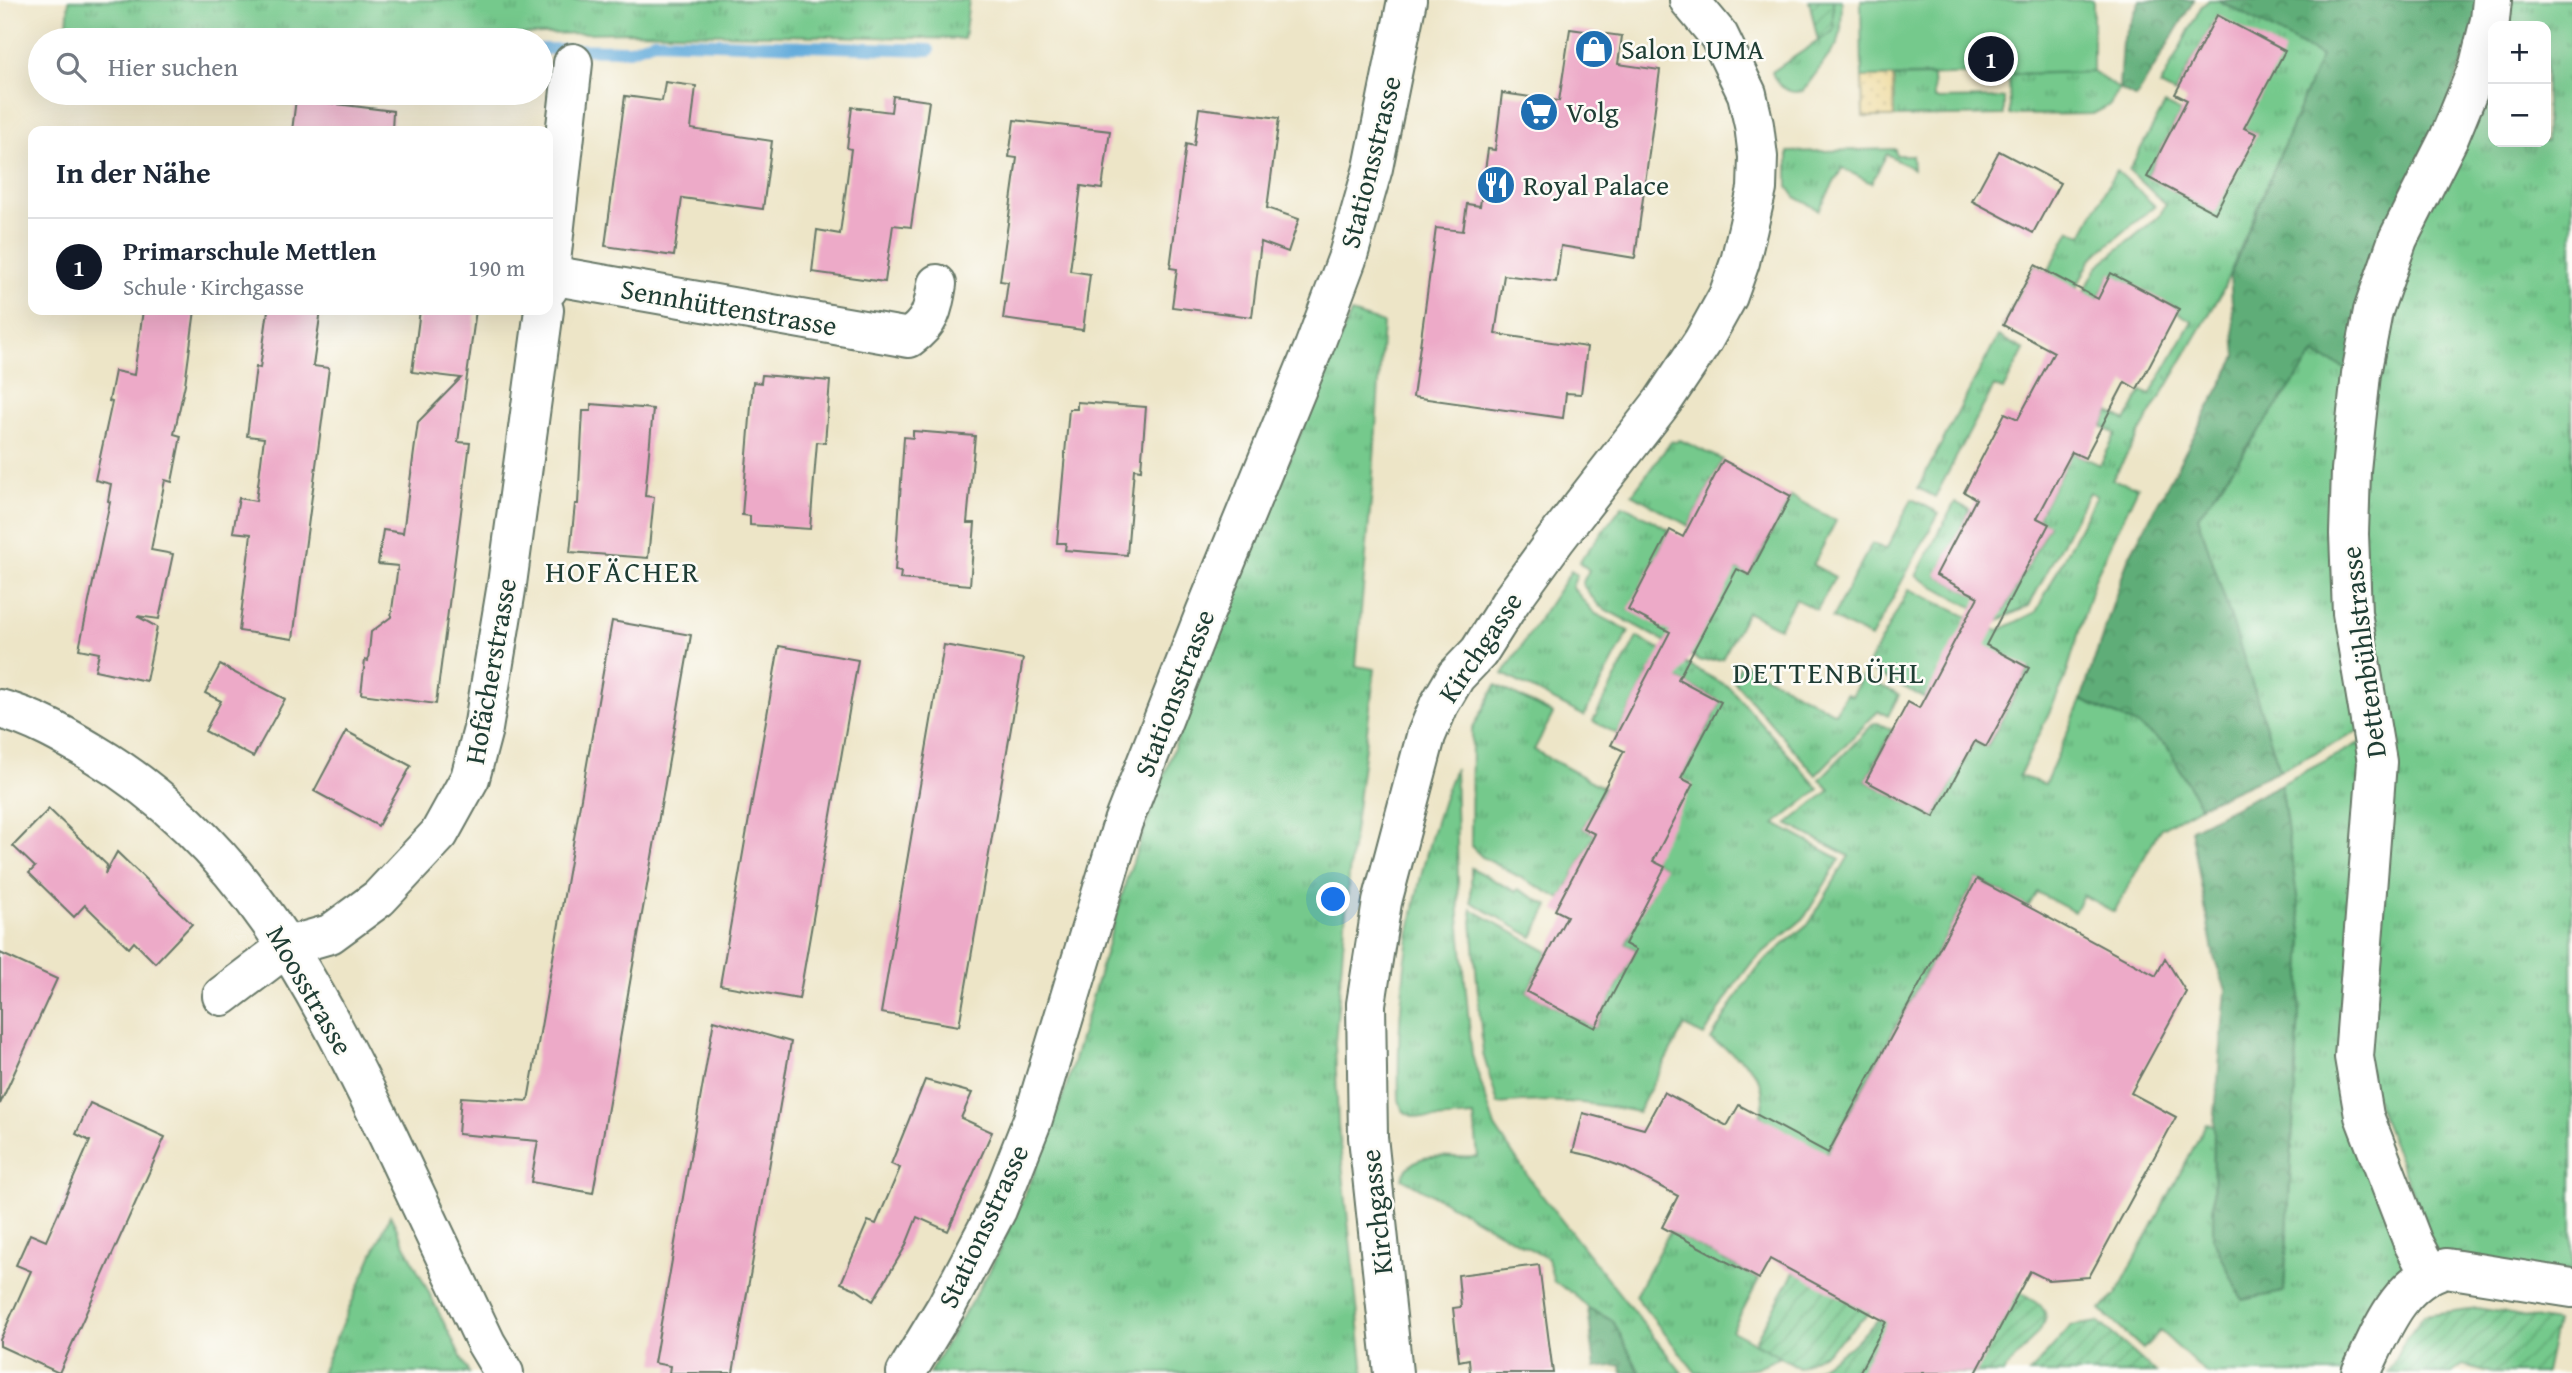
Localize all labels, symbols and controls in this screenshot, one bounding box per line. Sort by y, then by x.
map controls [2488,21,2551,147]
button: + [2488,21,2551,84]
search box [28,28,553,105]
shop icon: Salon LUMA [1573,28,1615,70]
place label: Salon LUMA [1621,28,1764,69]
pin: 1 [1968,33,2014,85]
text: Hier suchen [108,47,238,86]
icon: search [52,48,90,86]
street label: Stationsstrasse [1328,71,1411,252]
button: − [2488,84,2551,147]
supermarket icon: Volg [1518,91,1560,133]
place label: Volg [1566,91,1619,132]
text: In der Nähe [56,150,211,194]
restaurant icon: Royal Palace [1475,164,1517,206]
place label: Royal Palace [1523,164,1669,205]
text: Primarschule Mettlen [123,231,376,270]
text: 1 [73,251,85,284]
text: 190 m [468,251,525,284]
street label: Sennhüttenstrasse [618,267,840,346]
text: Schule · Kirchgasse [123,270,304,303]
street label: Dettenbühlstrasse [2329,544,2396,760]
district label: HOFÄCHER [545,549,701,593]
street label: Hofächerstrasse [453,575,526,767]
street label: Kirchgasse [1427,583,1532,710]
street label: Stationsstrasse [1123,603,1224,783]
district label: DETTENBÜHL [1732,650,1926,694]
your location [1316,882,1350,916]
street label: Moosstrasse [257,917,364,1062]
street label: Stationsstrasse [927,1137,1038,1314]
street label: Kirchgasse [1349,1147,1402,1277]

